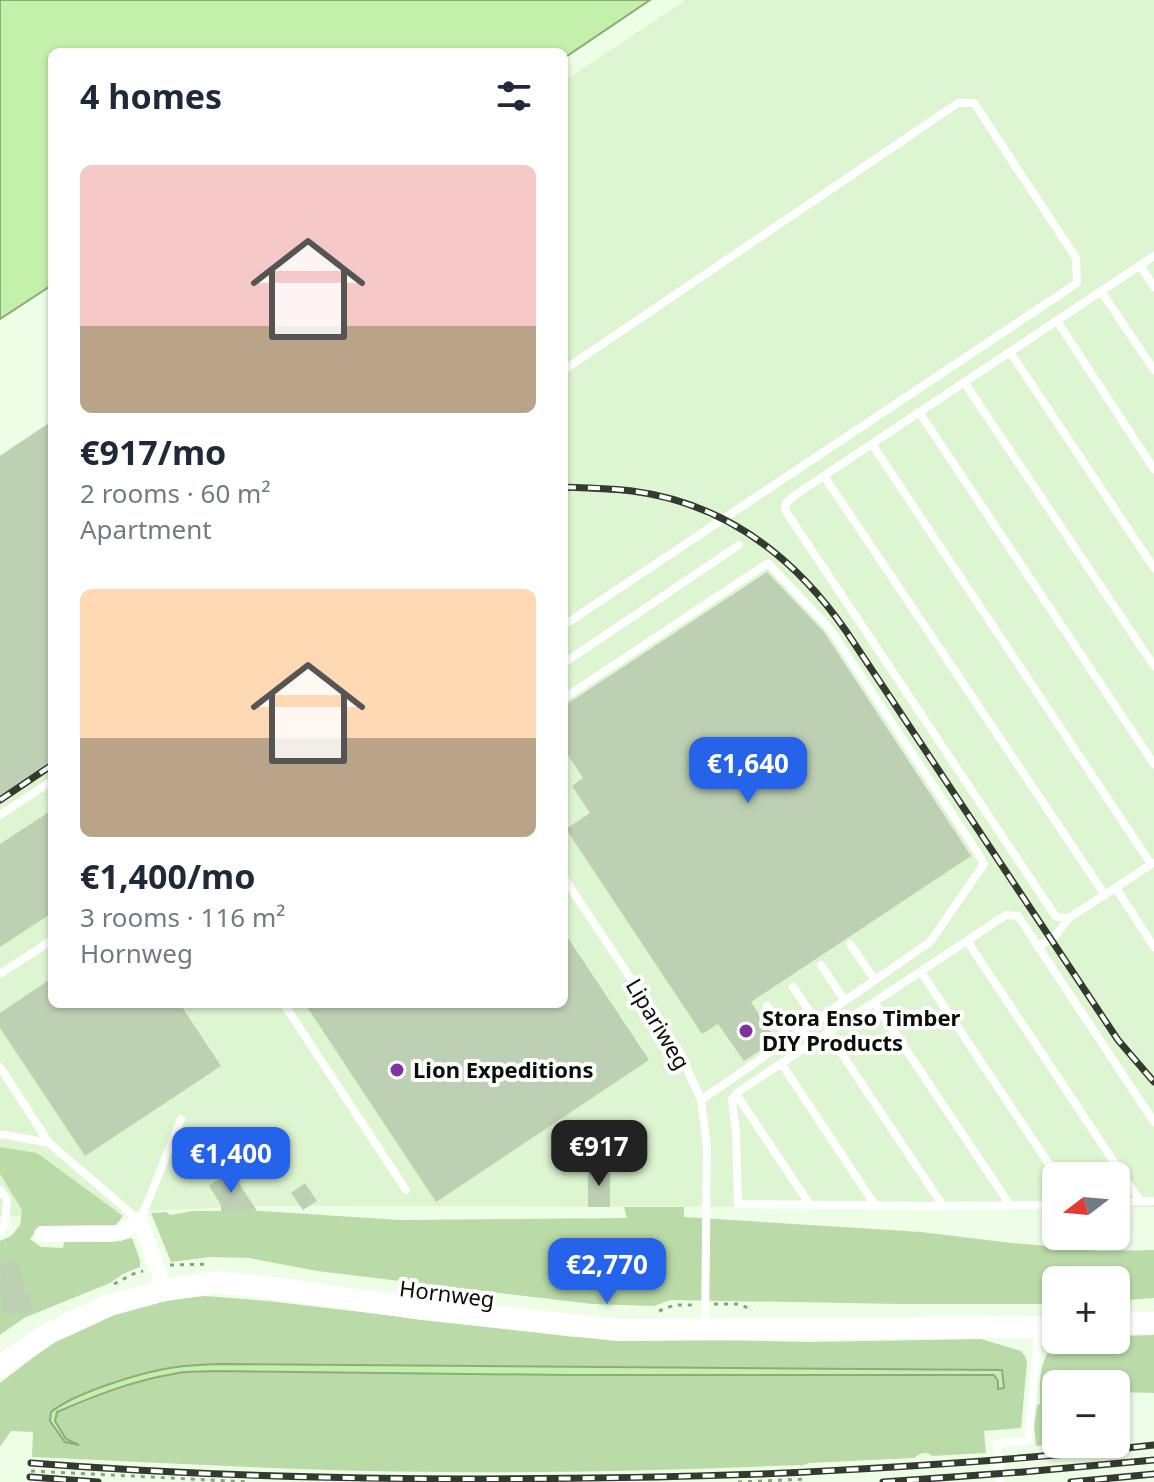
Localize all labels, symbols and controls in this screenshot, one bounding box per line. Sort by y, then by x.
text: 4 homes [80,73,222,119]
icon: filters [492,74,536,118]
icon: home [236,217,380,361]
text: €917/mo [80,429,226,475]
text: 2 rooms · 60 m² [80,475,270,511]
text: Apartment [80,511,212,547]
icon: home [236,641,380,785]
pin: €1,640 [683,737,813,805]
text: €1,640 [707,745,789,781]
text: €1,400/mo [80,853,255,899]
text: 3 rooms · 116 m² [80,899,285,935]
text: Hornweg [80,935,193,971]
street label: Lipariweg [620,972,698,1075]
place label: Stora Enso Timber DIY Products [762,1002,961,1057]
marker: Stora Enso Timber DIY Products [737,1022,755,1040]
place label: Lion Expeditions [413,1054,593,1084]
marker: Lion Expeditions [388,1061,406,1079]
pin: €917 [552,1120,646,1188]
pin: €1,400 [166,1127,296,1195]
text: €917 [569,1128,629,1164]
text: €1,400 [190,1135,272,1171]
north arrow [1042,1162,1130,1250]
map controls [1042,1162,1130,1458]
pin: €2,770 [542,1238,672,1306]
text: €2,770 [566,1246,648,1282]
button: + [1042,1266,1130,1354]
street label: Hornweg [398,1272,496,1314]
button: − [1042,1370,1130,1458]

